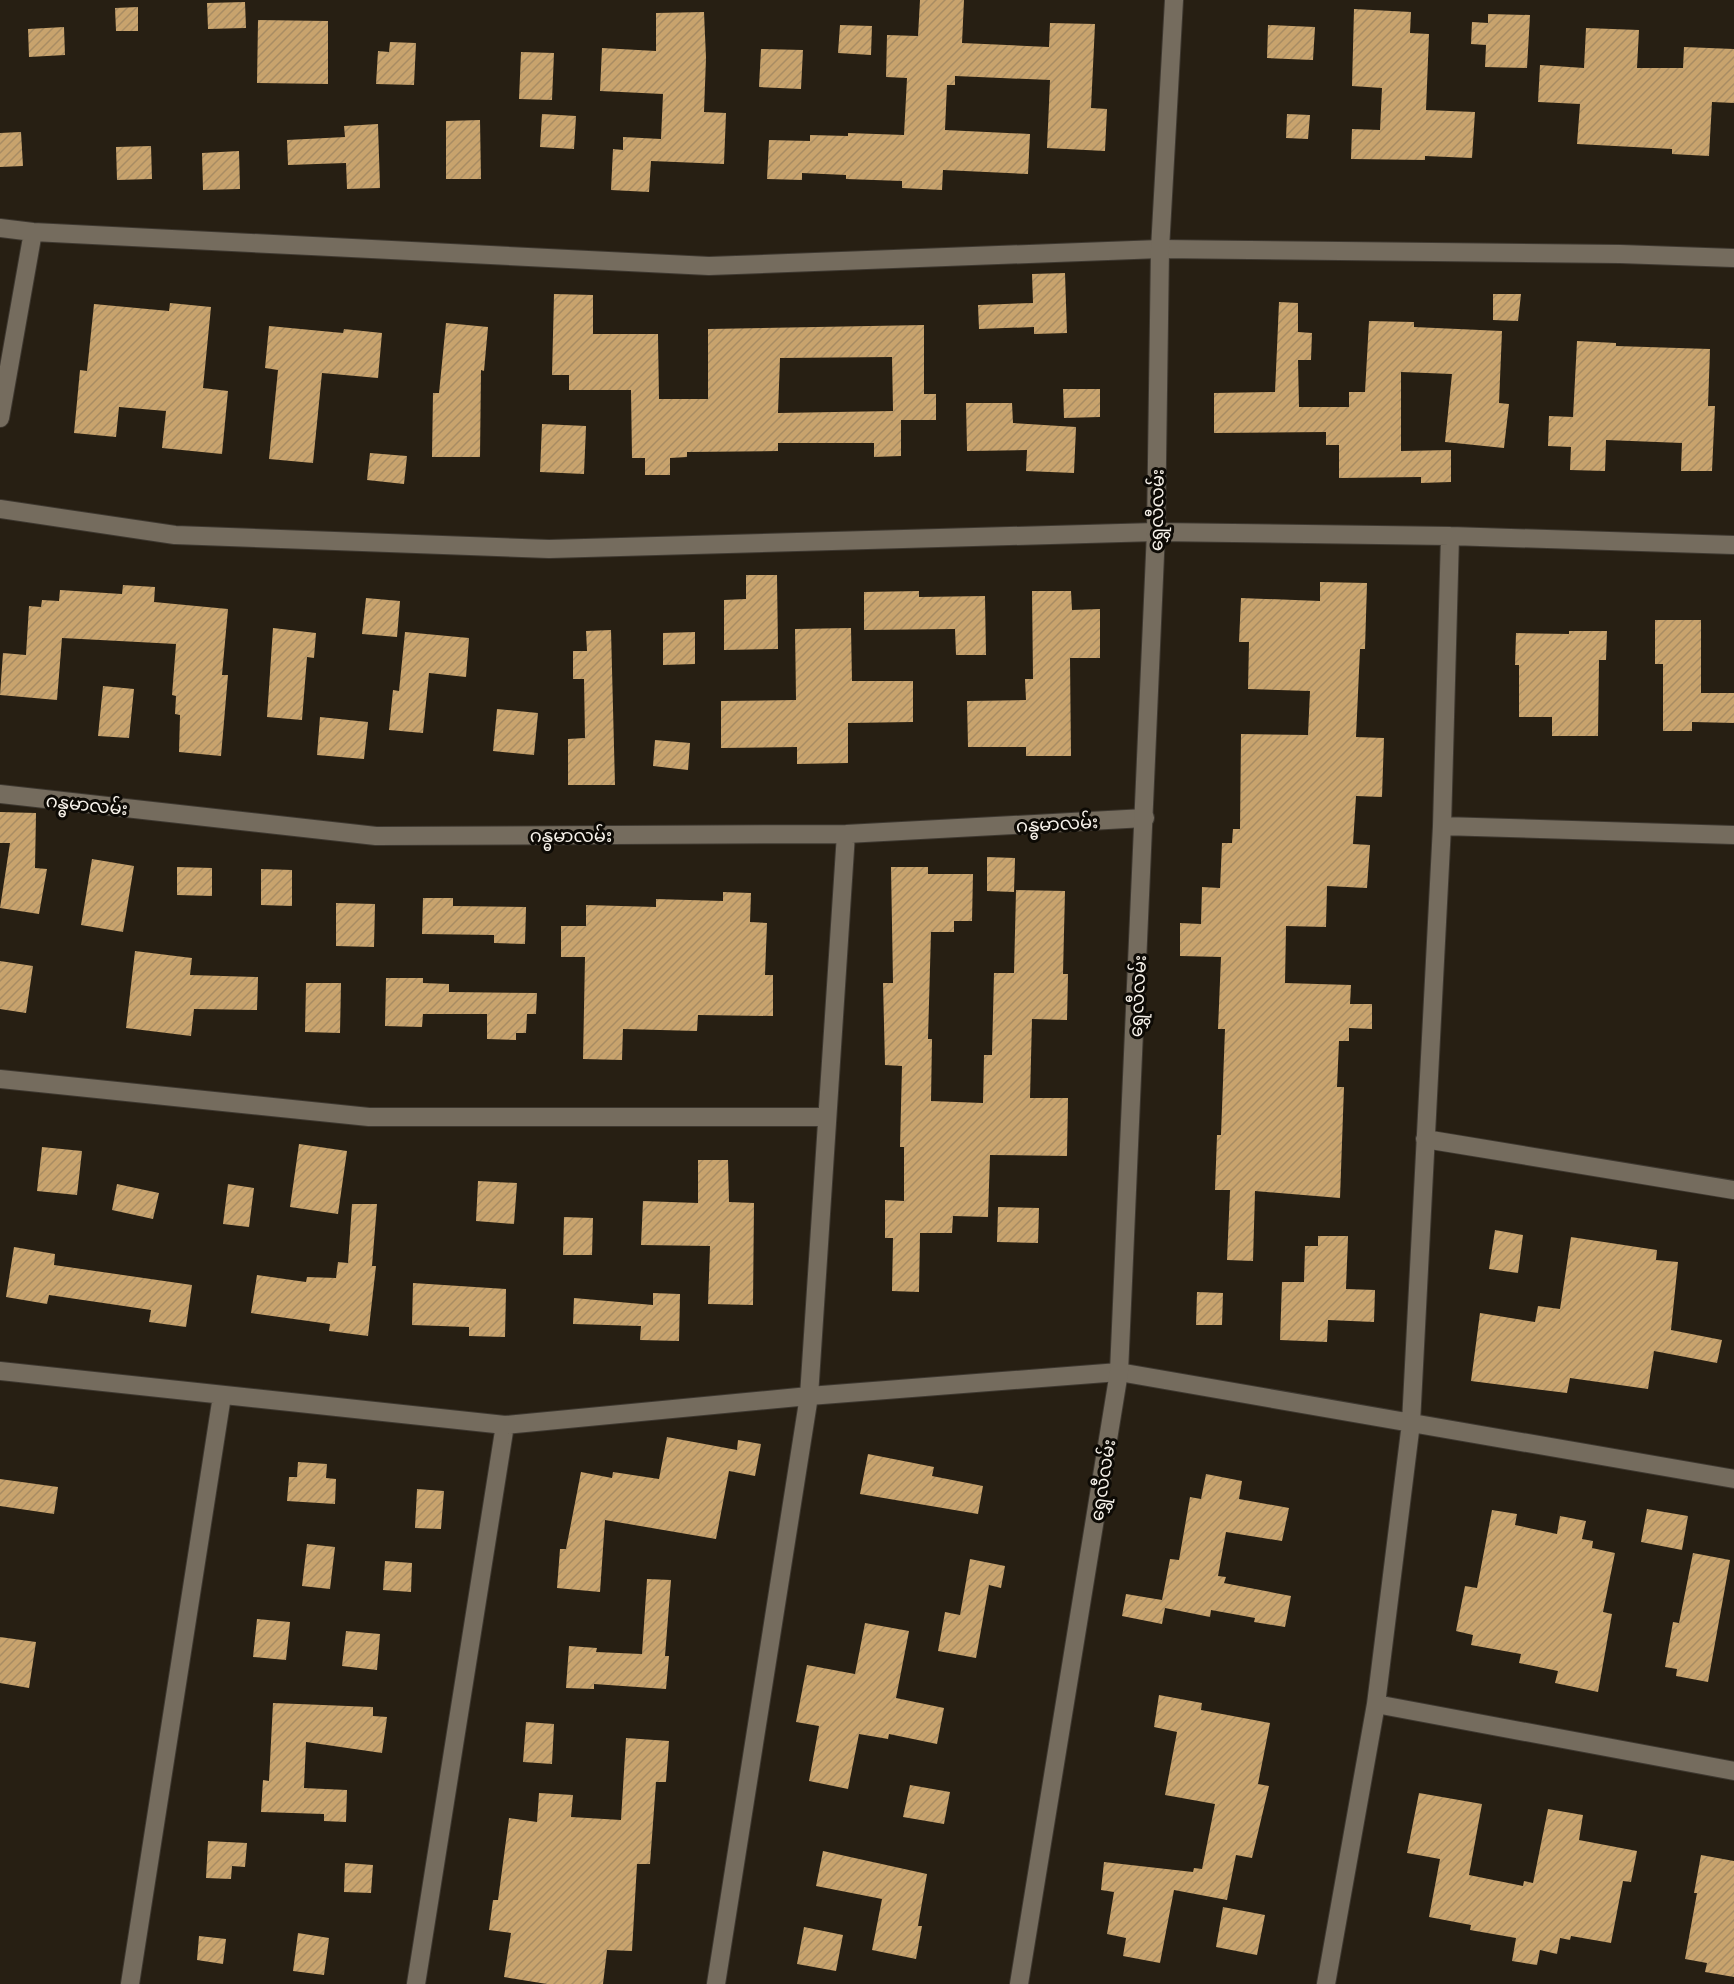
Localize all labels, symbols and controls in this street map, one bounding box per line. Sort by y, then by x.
street label: ရွှေလီလမ်း [1142,469,1173,552]
street label: ဂန္ဓမာလမ်း [44,788,129,825]
street label: ဂန္ဓမာလမ်း [1015,809,1099,842]
street label: ဂန္ဓမာလမ်း [530,823,612,851]
street label: ရွှေလီလမ်း [1122,954,1155,1038]
street label: ရွှေလီလမ်း [1083,1437,1124,1523]

